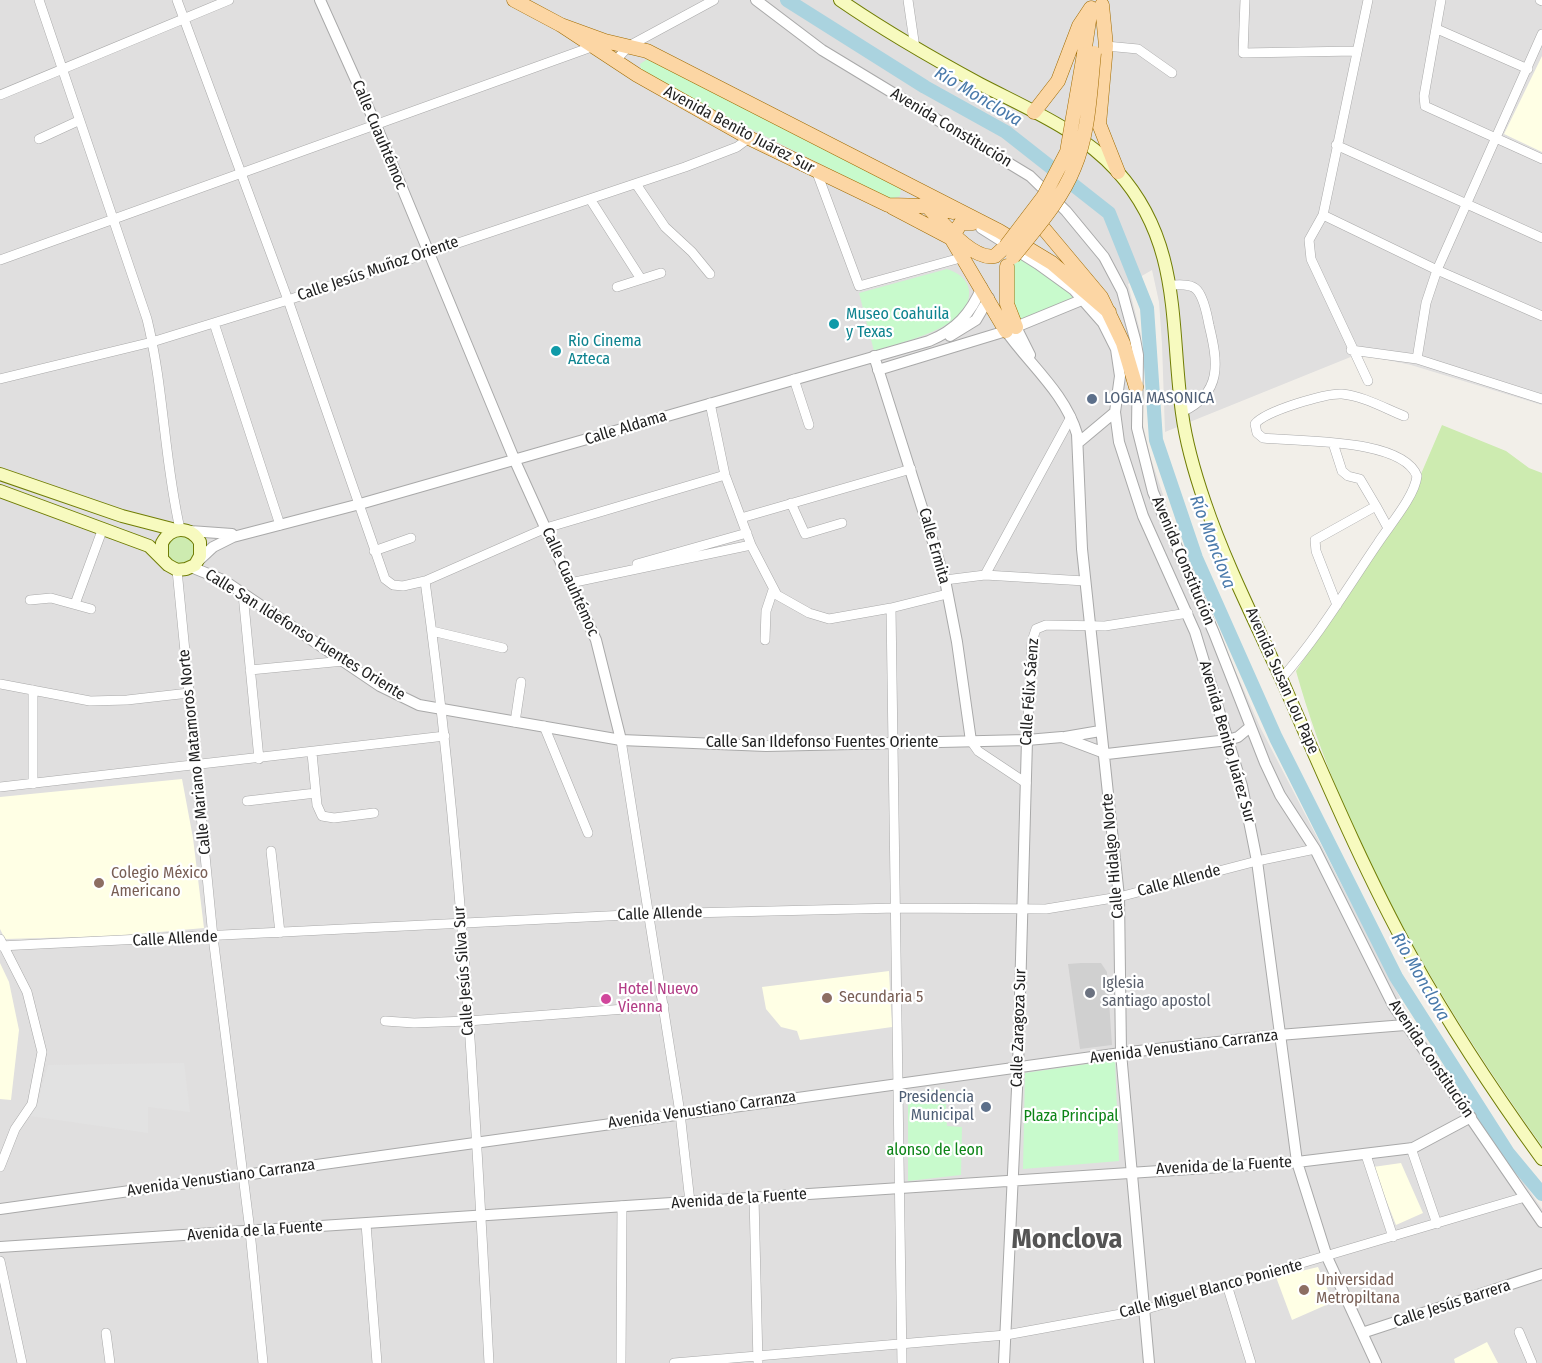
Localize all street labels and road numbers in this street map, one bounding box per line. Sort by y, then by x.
street label: Calle Cuauhtémoc [347,77,411,193]
street label: Avenida Benito Juárez Sur [660,82,818,178]
street label: Avenida Constitución [887,84,1015,172]
street label: Calle Jesús Muñoz Oriente [295,232,461,306]
street label: Calle Aldama [583,406,669,450]
street label: Avenida Constitución [1147,494,1219,628]
street label: Calle Ermita [914,506,954,586]
street label: Calle Cuauhtémoc [537,525,603,639]
street label: Calle San Ildefonso Fuentes Oriente [201,565,409,705]
street label: Avenida Susan Lou Pape [1241,605,1323,757]
street label: Calle Félix Sáenz [1017,638,1043,746]
street label: Calle Mariano Matamoros Norte [175,648,215,856]
street label: Avenida Benito Juárez Sur [1195,659,1259,825]
street label: Calle San Ildefonso Fuentes Oriente [706,733,938,753]
street label: Calle Hidalgo Norte [1098,792,1128,920]
street label: Calle Allende [1135,861,1223,901]
street label: Calle Allende [617,903,703,925]
street label: Calle Jesús Silva Sur [450,905,478,1037]
street label: Calle Allende [132,927,218,951]
street label: Calle Zaragoza Sur [1007,968,1031,1088]
street label: Avenida Constitución [1384,996,1478,1122]
street label: Avenida Venustiano Carranza [1089,1026,1279,1068]
street label: Avenida Venustiano Carranza [607,1087,797,1133]
street label: Avenida de la Fuente [1156,1153,1292,1179]
street label: Avenida Venustiano Carranza [126,1155,316,1201]
street label: Avenida de la Fuente [670,1185,808,1213]
street label: Avenida de la Fuente [186,1217,324,1245]
street label: Calle Miguel Blanco Poniente [1117,1255,1305,1323]
street label: Calle Jesús Barrera [1391,1276,1513,1332]

